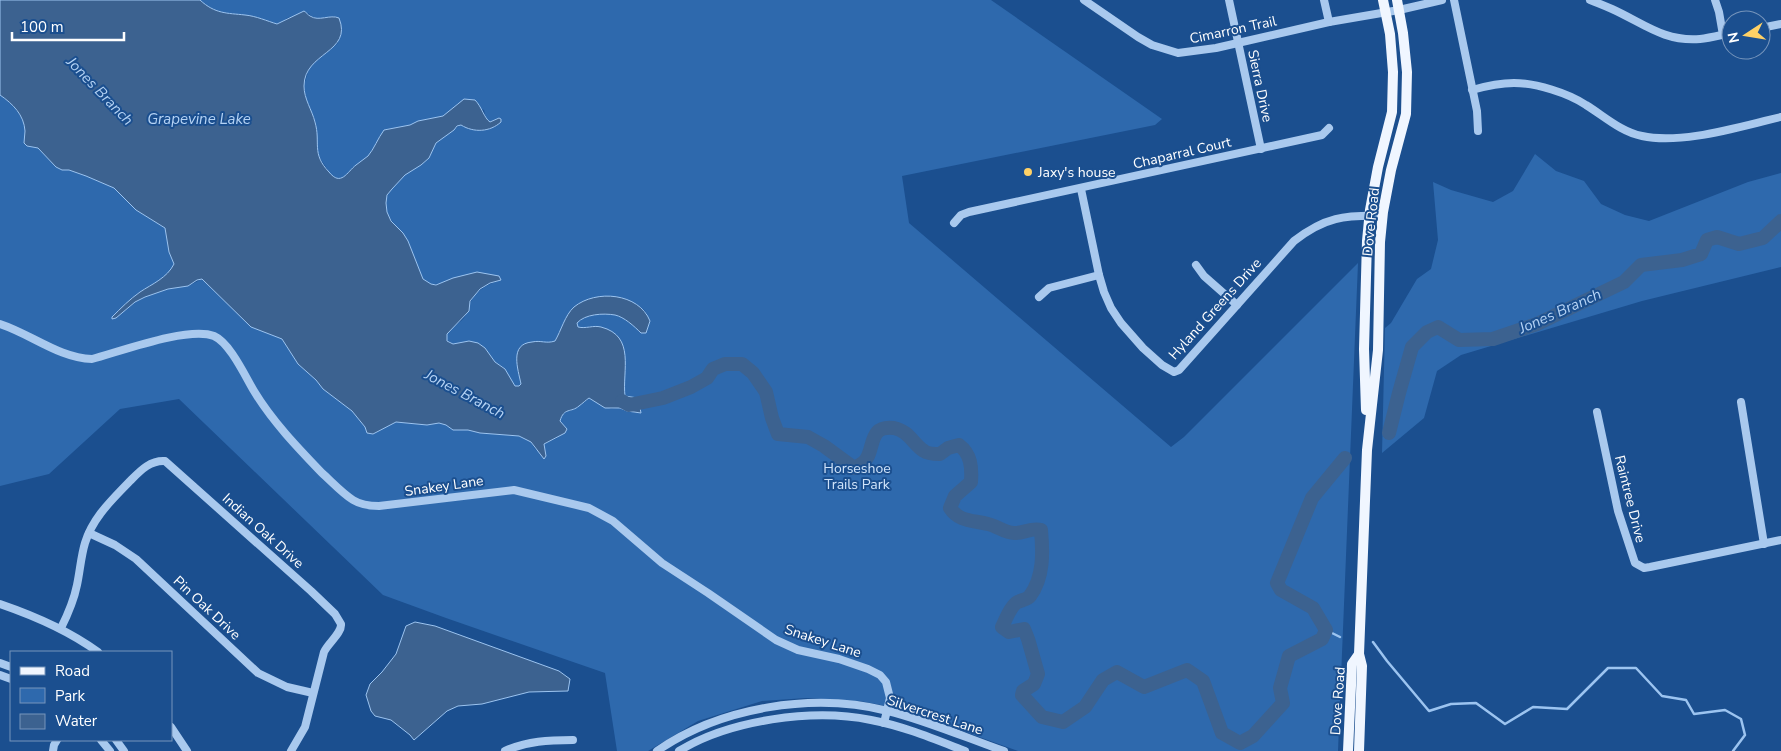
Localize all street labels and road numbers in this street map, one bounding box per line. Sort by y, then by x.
street label: Cimarron Trail [1188,11,1279,48]
street label: Sierra Drive [1243,48,1277,124]
street label: Chaparral Court [1131,132,1233,174]
street label: Dove Road [1358,187,1384,257]
street label: Hyland Greens Drive [1164,254,1266,364]
street label: Raintree Drive [1610,453,1650,545]
street label: Snakey Lane [403,471,485,501]
street label: Indian Oak Drive [218,489,308,573]
street label: Pin Oak Drive [169,572,245,644]
street label: Snakey Lane [782,620,864,662]
street label: Dove Road [1326,666,1350,736]
street label: Silvercrest Lane [885,691,985,739]

